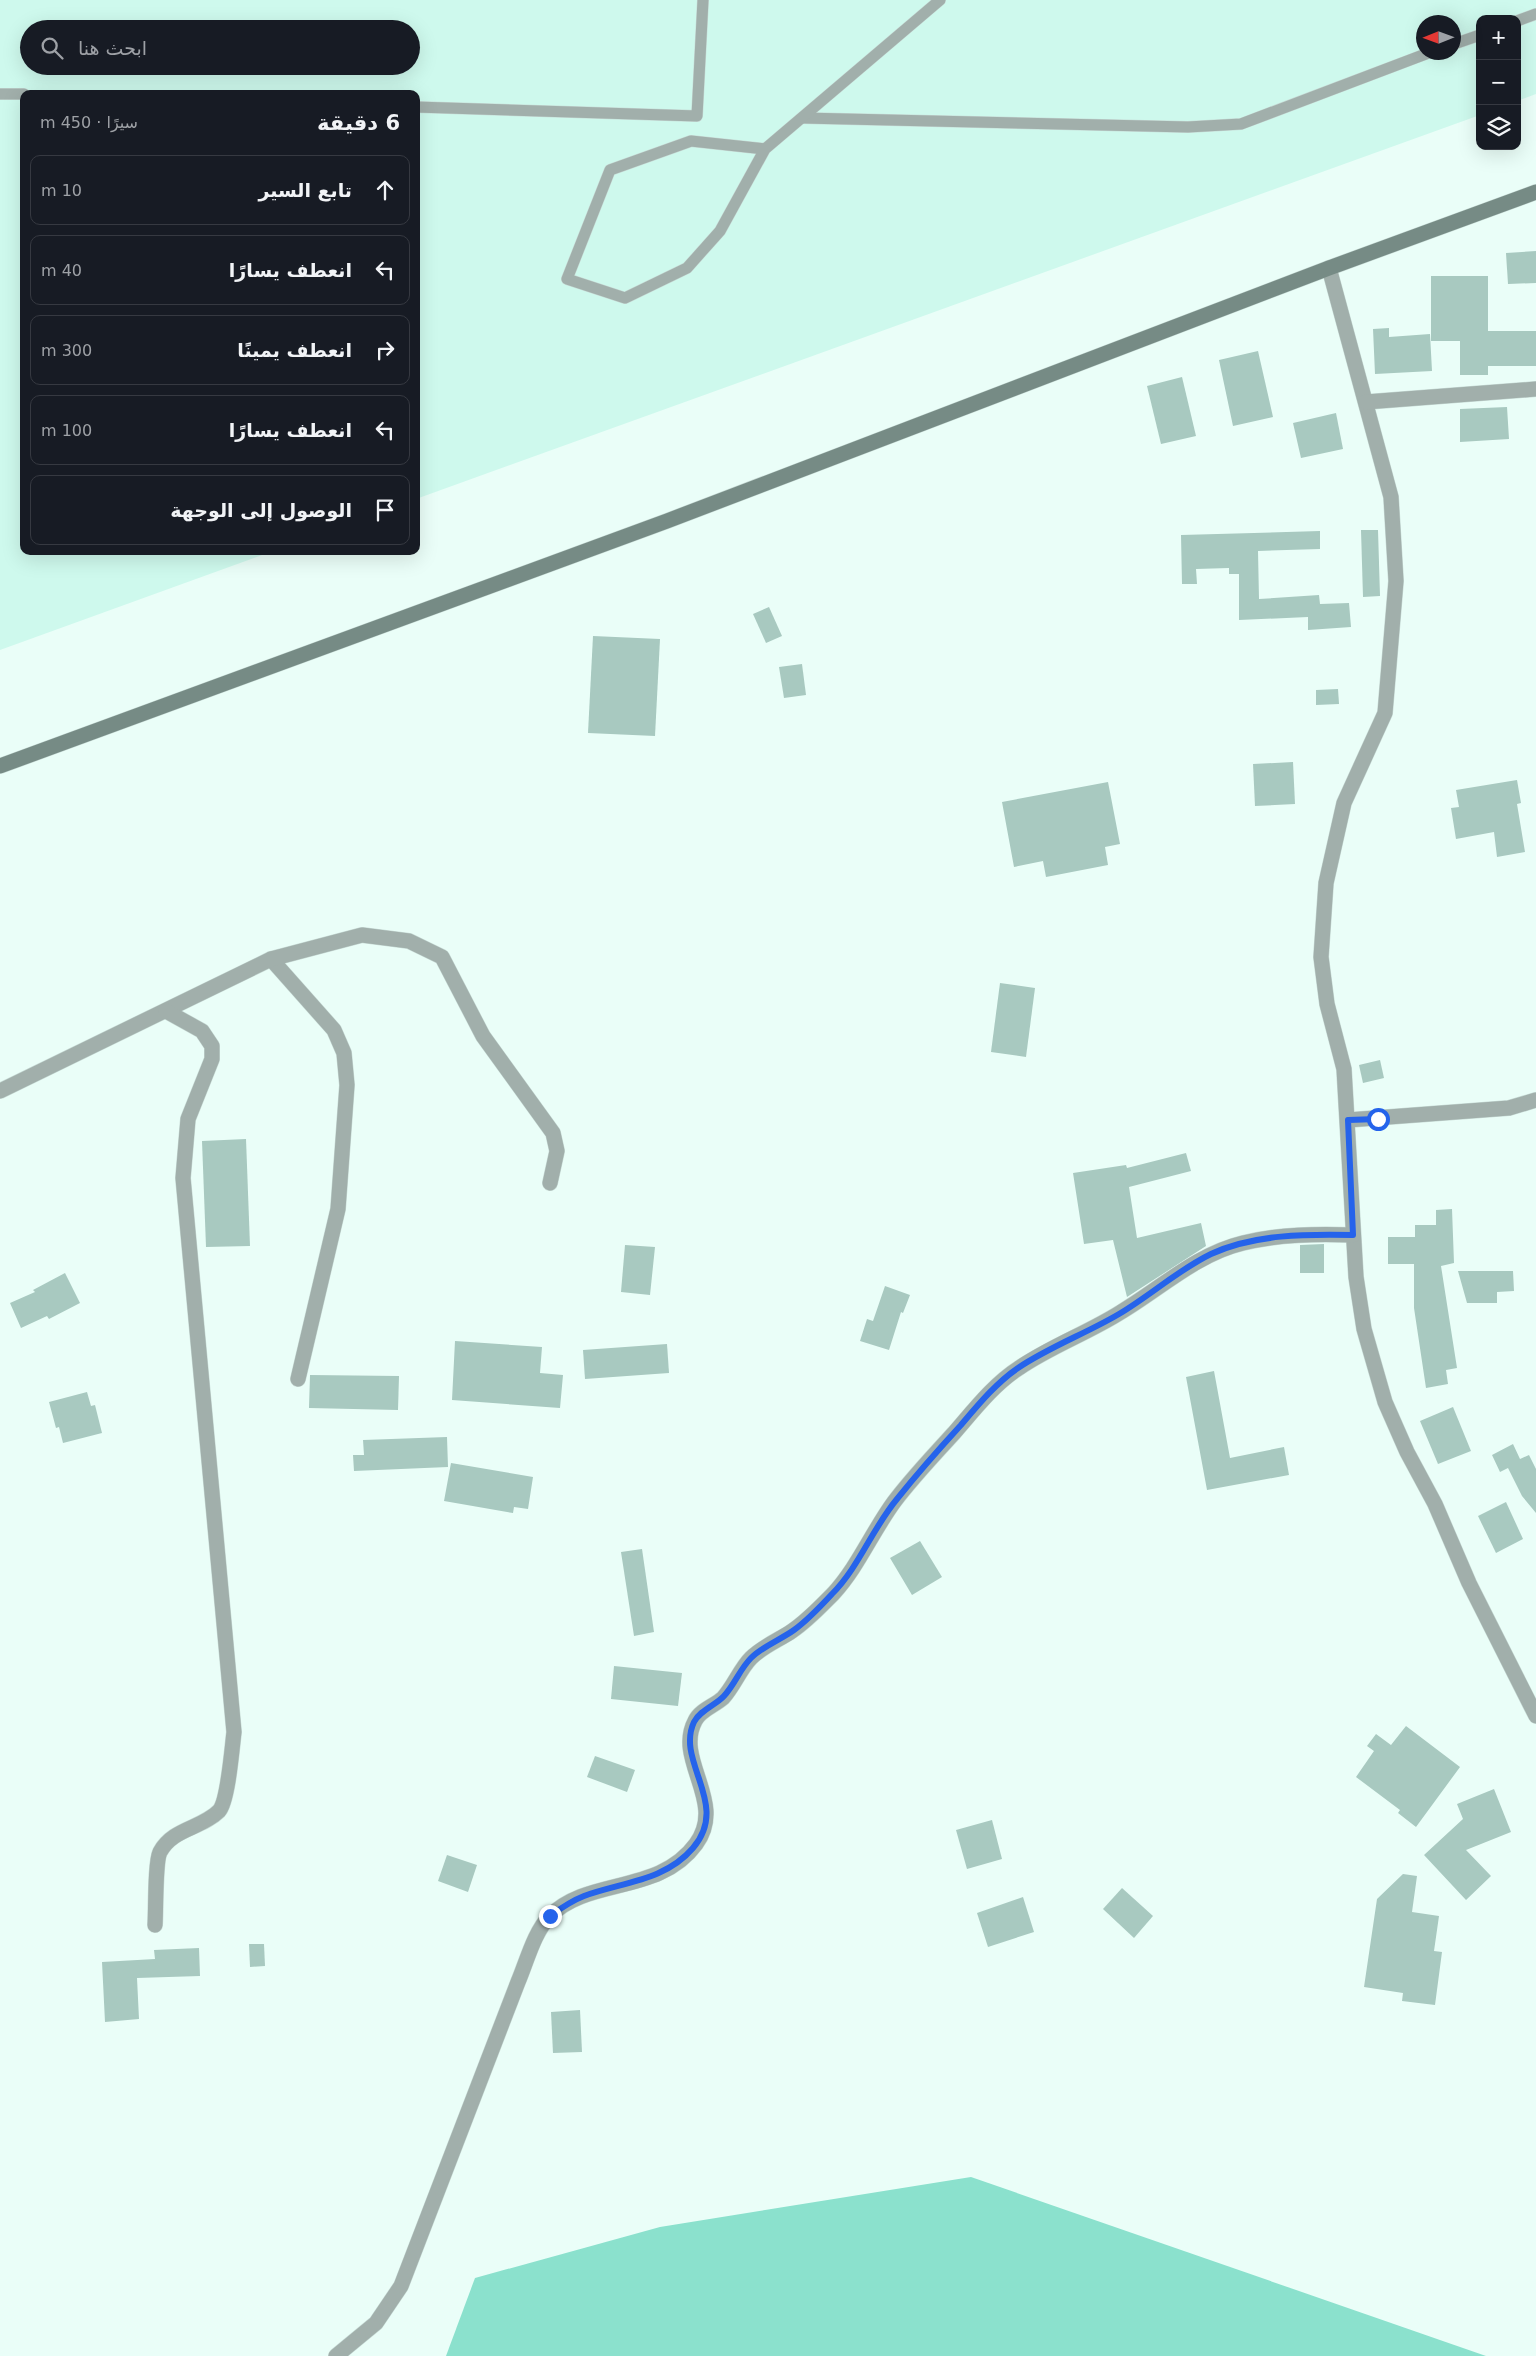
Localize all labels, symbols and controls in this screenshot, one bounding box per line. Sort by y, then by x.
north arrow [1416,15,1461,60]
map controls [1476,15,1521,150]
button: + [1476,15,1521,60]
search box [20,20,420,75]
icon: search [38,34,66,62]
text: ابحث هنا [78,37,147,59]
button: − [1476,60,1521,105]
button: layers [1476,105,1521,150]
text: 6 دقيقة [317,111,400,135]
text: سيرًا · 450 m [40,113,138,132]
icon: ahead [371,176,399,204]
text: تابع السير [258,179,352,201]
text: 10 m [41,181,82,200]
icon: left [371,256,399,284]
text: انعطف يسارًا [229,259,352,281]
text: 40 m [41,261,82,280]
icon: right [371,336,399,364]
text: انعطف يمينًا [237,339,352,361]
text: 300 m [41,341,92,360]
icon: left [371,416,399,444]
text: انعطف يسارًا [229,419,352,441]
text: 100 m [41,421,92,440]
icon: arrive [371,496,399,524]
text: الوصول إلى الوجهة [170,499,352,521]
route start [1367,1108,1390,1131]
route end [539,1905,562,1928]

